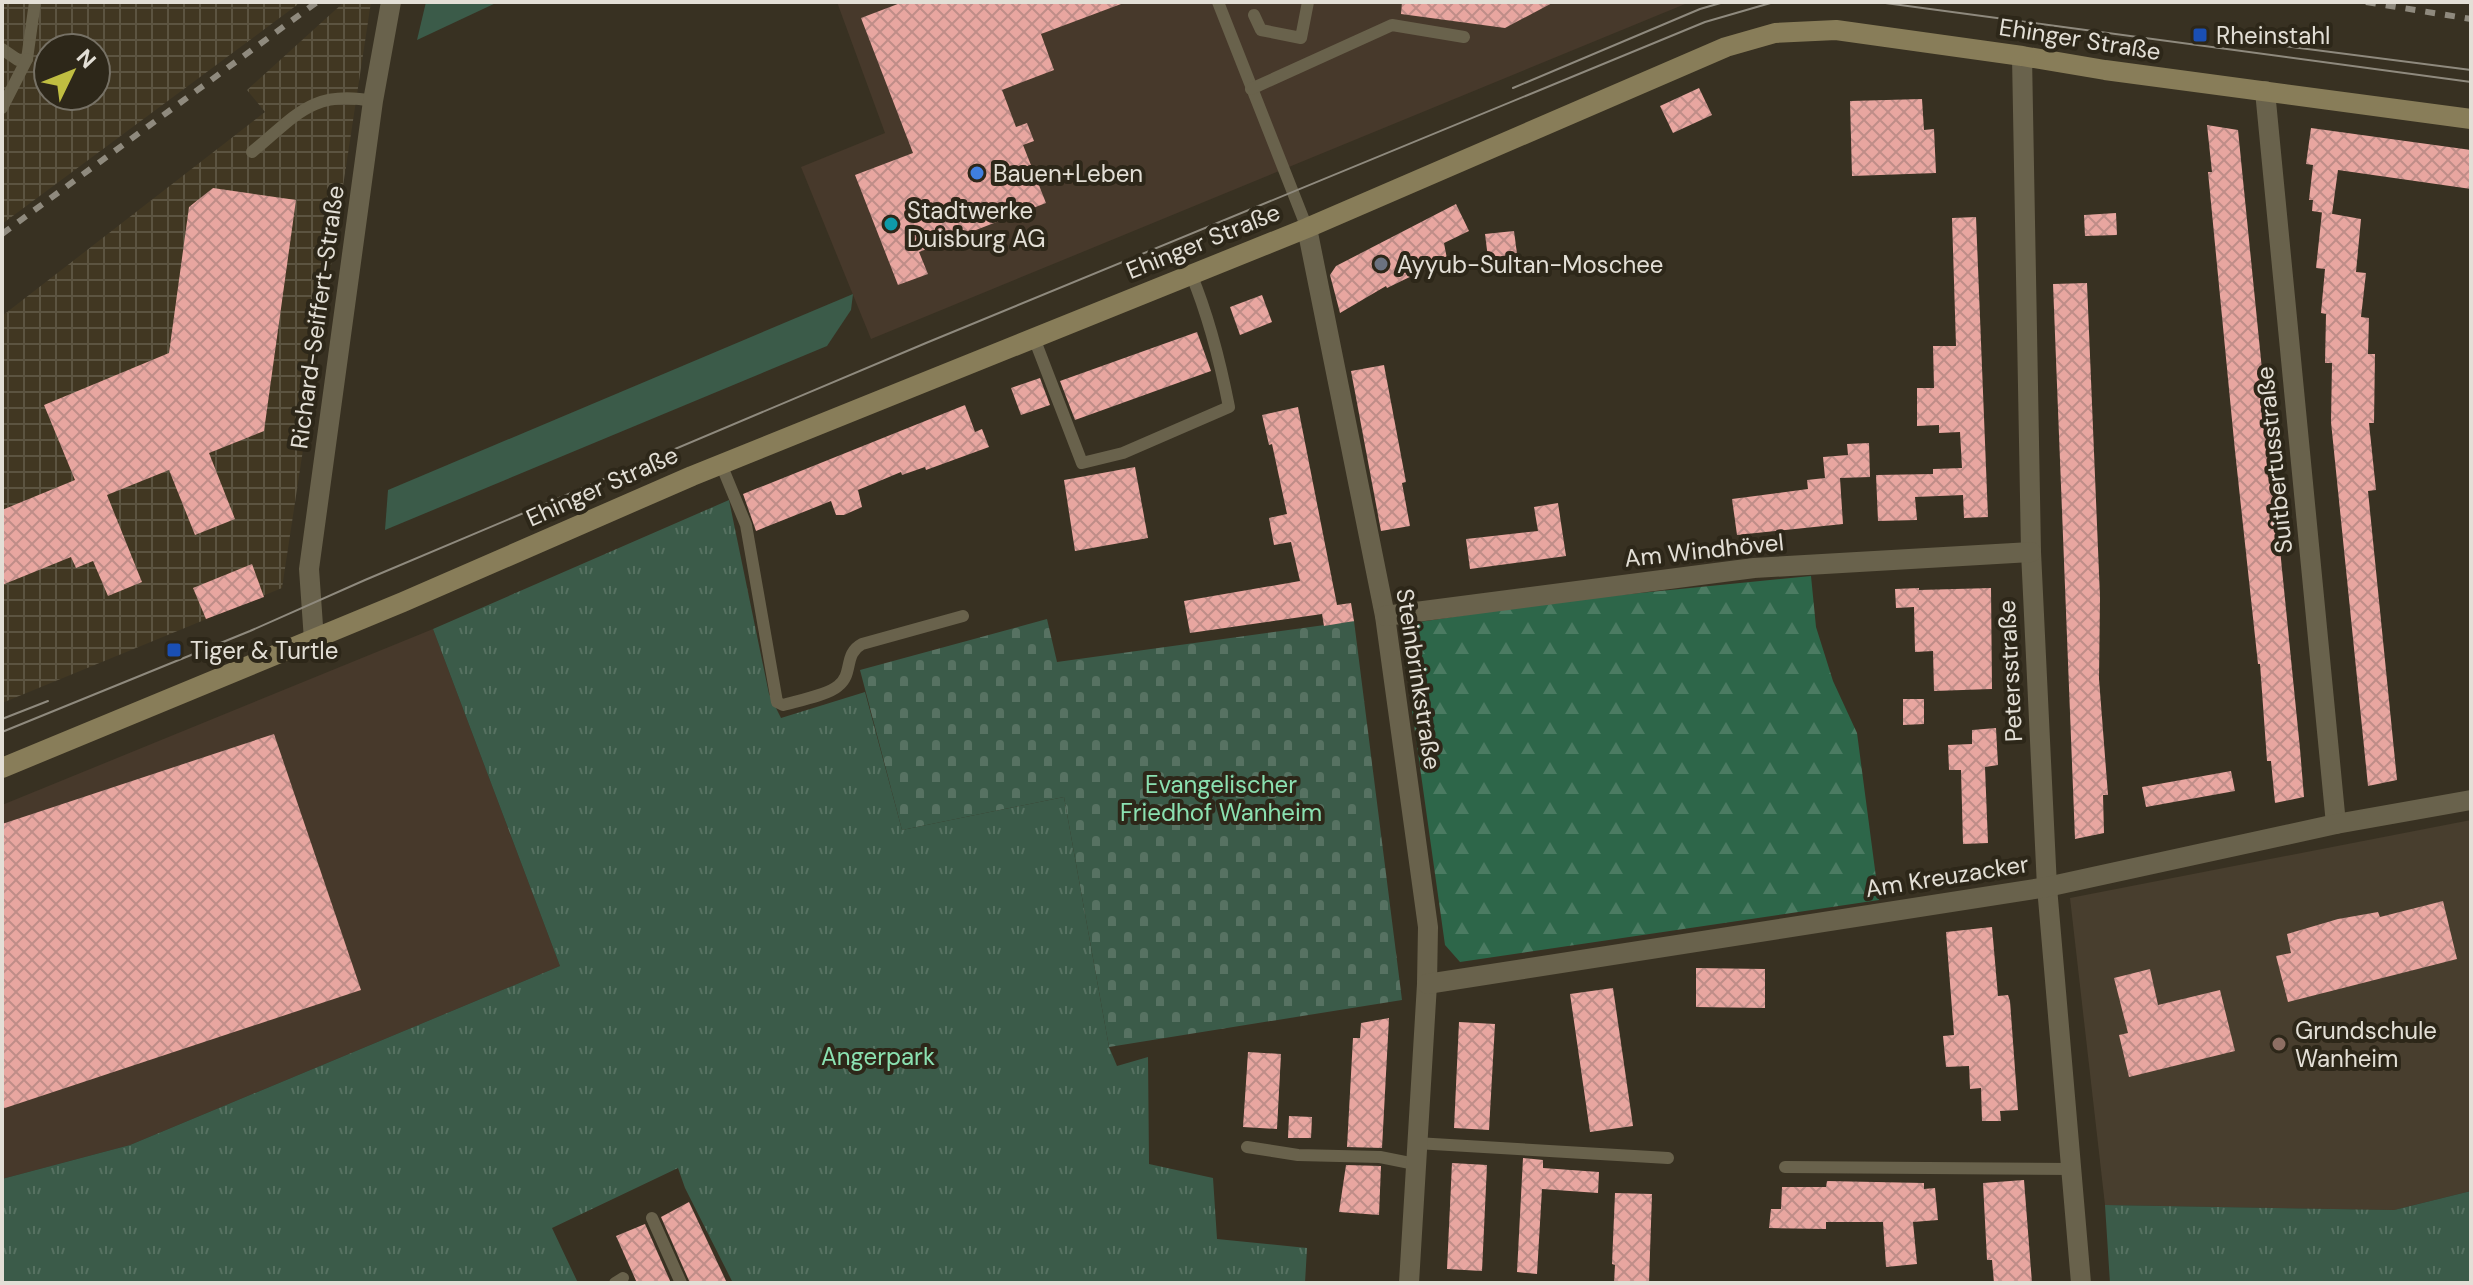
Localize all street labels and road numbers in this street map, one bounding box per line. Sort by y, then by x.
street label: Ehinger Straße [1997,11,2163,67]
street label: Richard-Seiffert-Straße [283,183,351,451]
street label: Ehinger Straße [1122,196,1284,286]
street label: Suitbertusstraße [2249,365,2299,555]
street label: Ehinger Straße [521,439,683,533]
street label: Am Windhövel [1623,526,1785,574]
street label: Steinbrinkstraße [1389,586,1449,772]
street label: Petersstraße [1991,599,2029,743]
street label: Am Kreuzacker [1863,848,2031,904]

